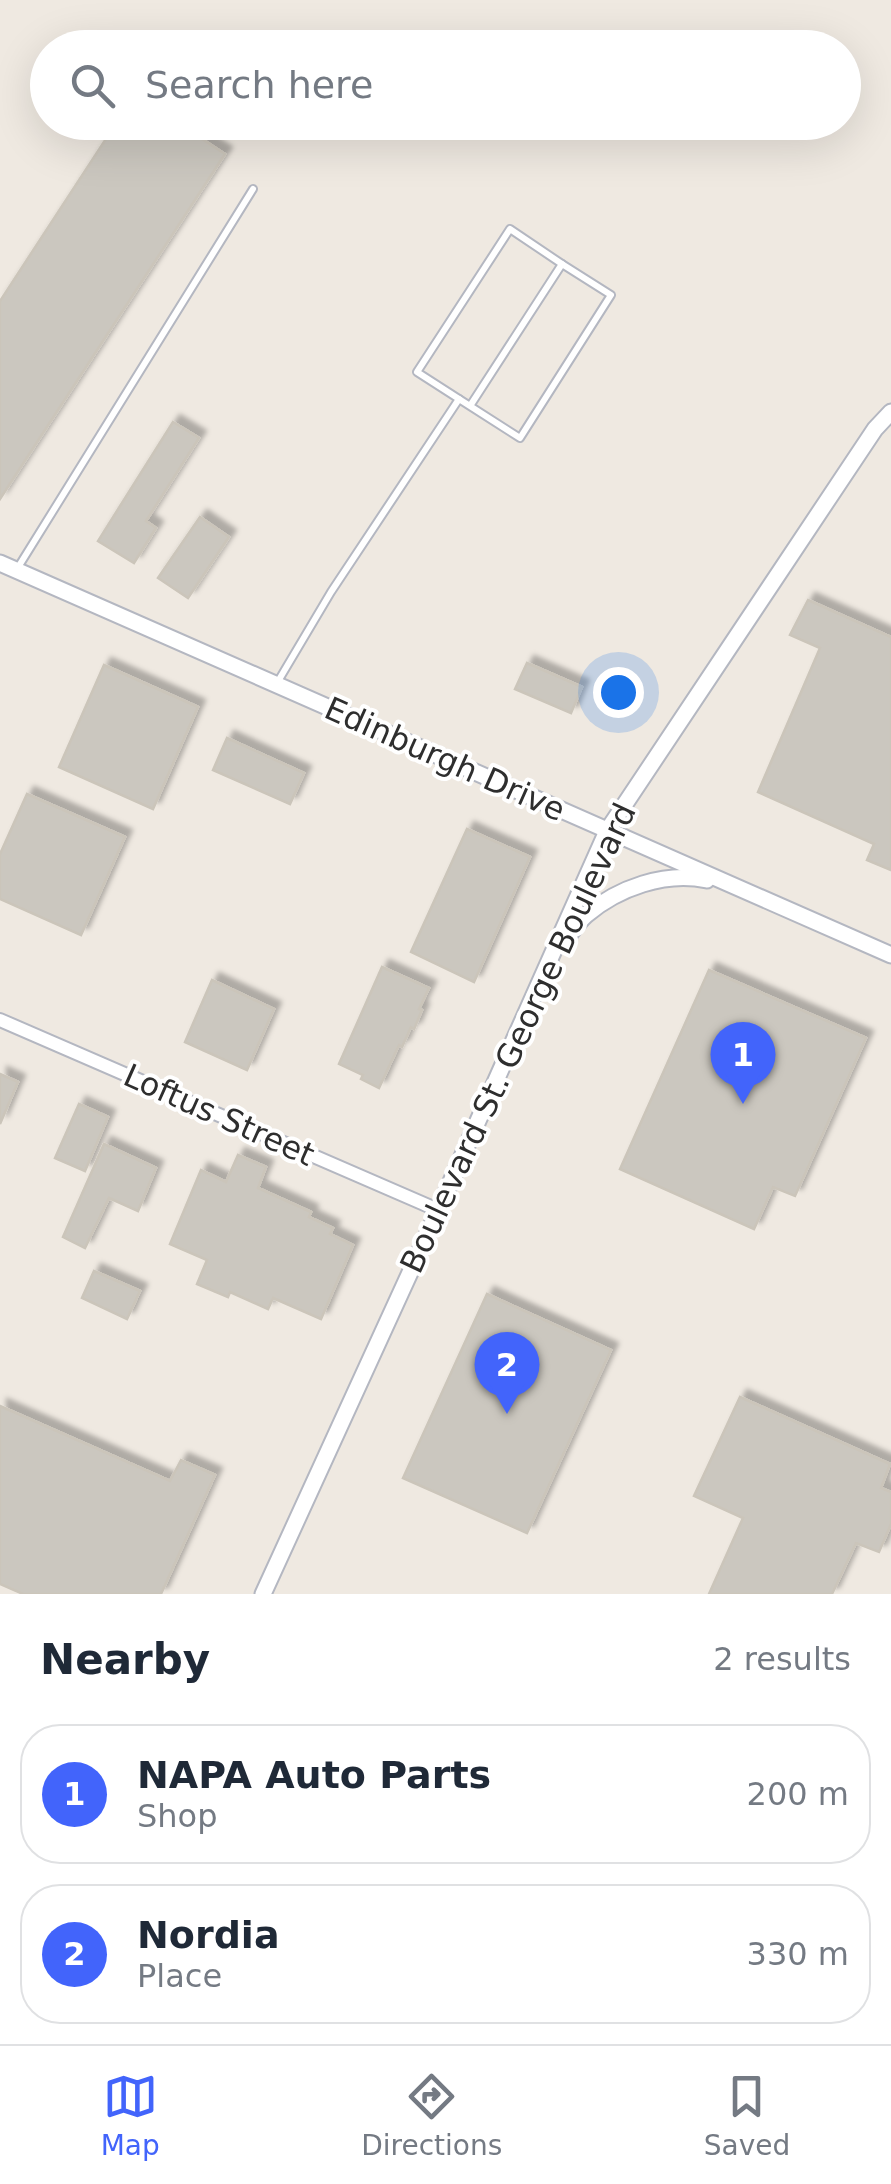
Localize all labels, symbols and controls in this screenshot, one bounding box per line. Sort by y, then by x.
search box [30,30,861,140]
icon: search [65,58,120,113]
text: Search here [145,63,373,107]
your location [593,667,644,718]
street label: Edinburgh Drive [319,689,571,829]
street label: Boulevard St. George Boulevard [392,797,644,1279]
pin: 1 [710,1022,776,1104]
street label: Loftus Street [118,1056,320,1174]
pin: 2 [474,1332,540,1414]
text: Nearby [40,1635,210,1684]
text: 2 results [713,1640,851,1678]
text: NAPA Auto Parts [137,1753,491,1797]
text: 1 [63,1775,86,1813]
text: 200 m [747,1775,849,1813]
text: Shop [137,1797,217,1835]
text: Nordia [137,1913,280,1957]
text: 2 [63,1935,86,1973]
text: 330 m [747,1935,849,1973]
text: Place [137,1957,222,1995]
tab: Map [101,2069,160,2162]
tab: Directions [361,2069,502,2162]
tab: Saved [704,2069,790,2162]

